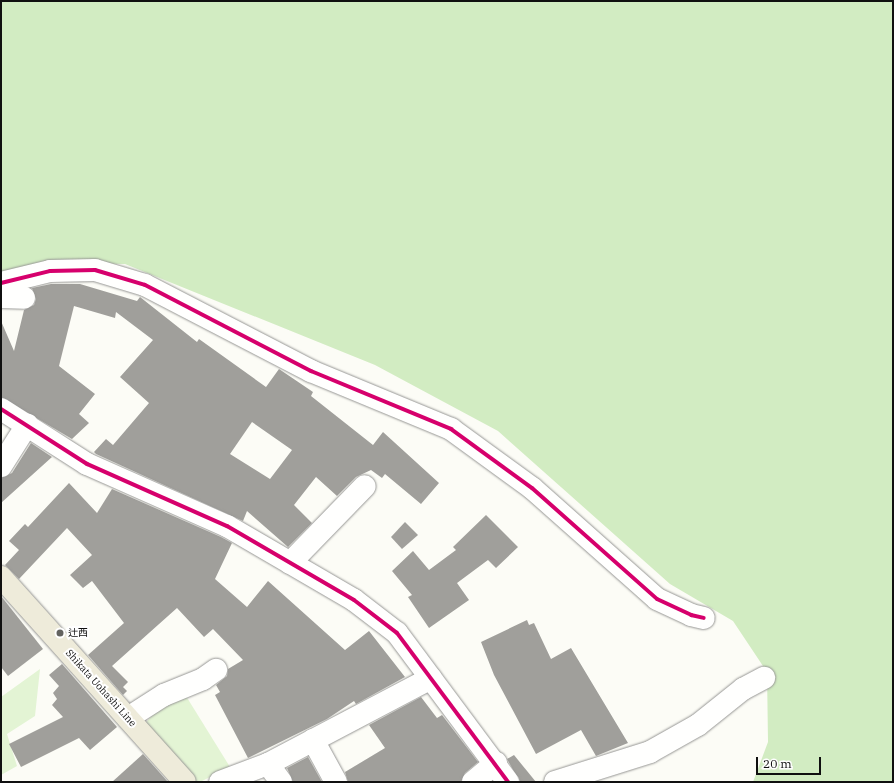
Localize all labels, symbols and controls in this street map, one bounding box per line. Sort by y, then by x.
place label: 辻西 [68,627,88,639]
marker: 辻西 [55,628,65,638]
street label: Shikata Uohashi Line [63,647,139,729]
scale bar [758,749,823,775]
text: 20 m [763,756,792,771]

